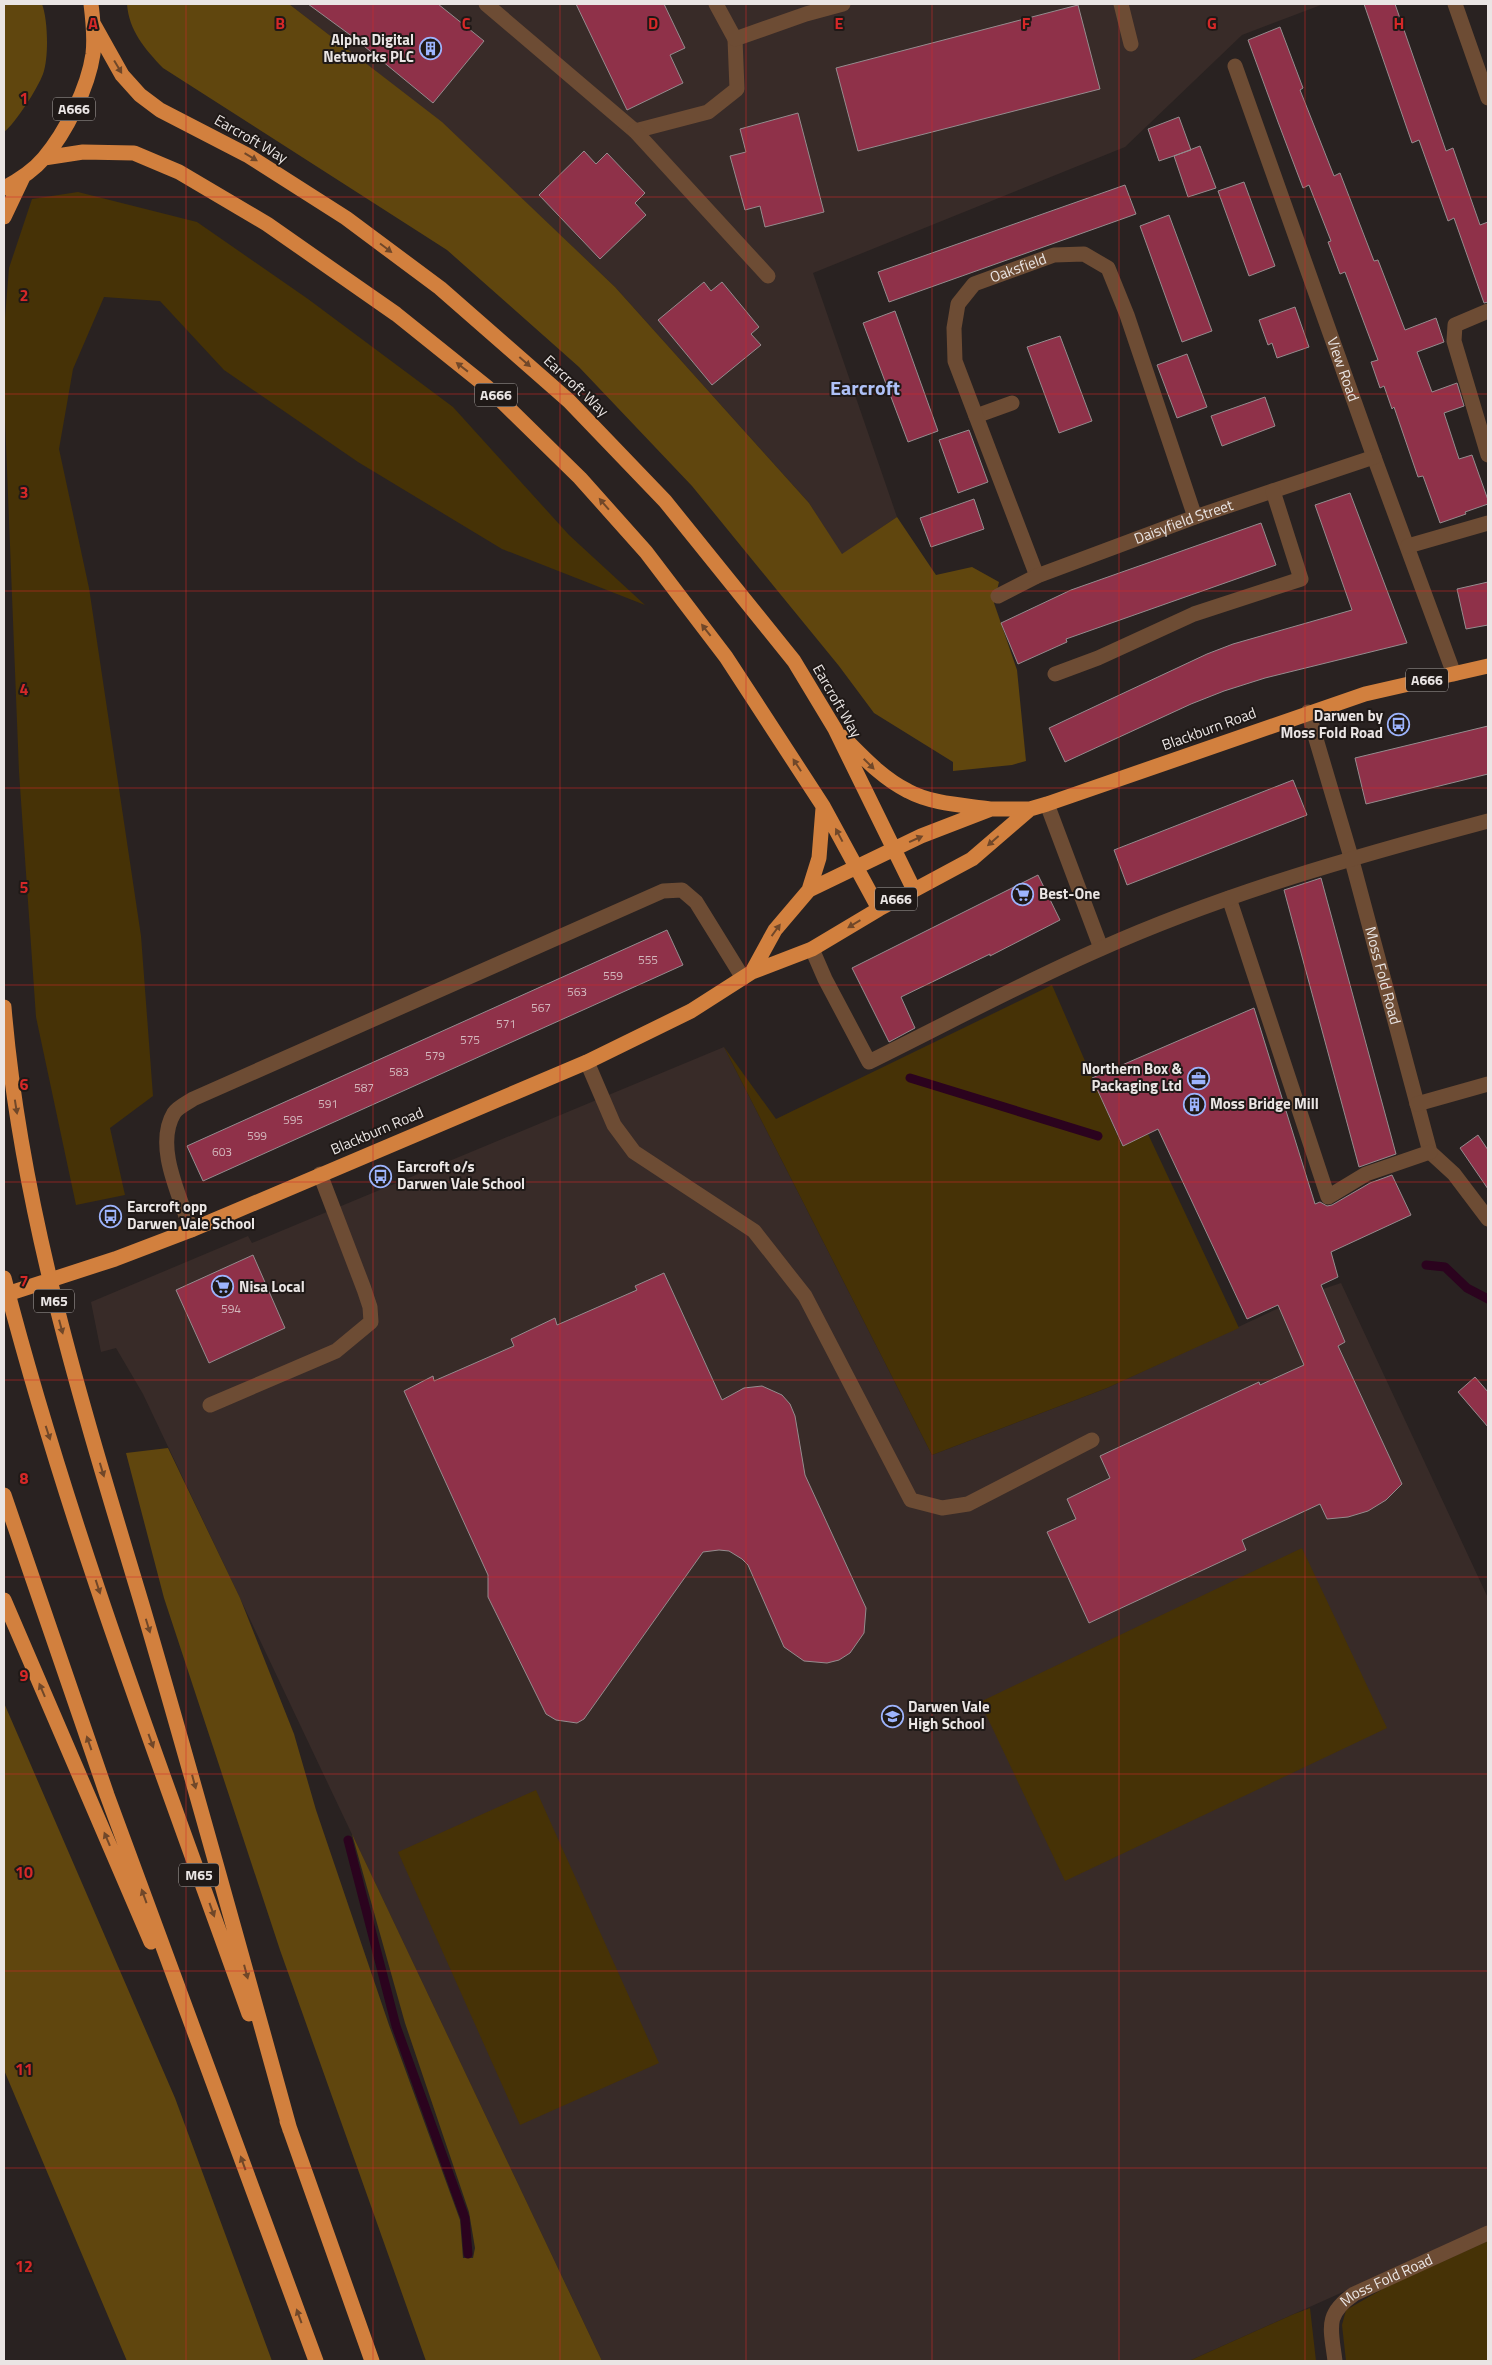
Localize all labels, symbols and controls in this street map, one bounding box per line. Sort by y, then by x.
text: A [88,11,98,35]
text: B [275,11,285,35]
text: C [462,11,471,35]
text: D [648,11,658,35]
text: E [835,11,844,35]
text: F [1022,11,1031,35]
text: G [1207,11,1217,35]
text: H [1394,11,1404,35]
place label: Alpha Digital Networks PLC [323,28,414,68]
building icon: Alpha Digital Networks PLC [418,37,442,61]
one-way arrow [114,61,123,74]
text: 1 [20,86,28,110]
road number: A666 [53,98,95,120]
street label: Earcroft Way [210,108,292,169]
one-way arrow [244,153,257,162]
one-way arrow [379,242,392,253]
street label: Oaksfield [986,247,1050,288]
text: 2 [20,283,28,307]
street label: View Road [1321,334,1365,405]
street label: Earcroft Way [539,349,614,422]
one-way arrow [518,356,530,368]
one-way arrow [456,361,469,372]
district label: Earcroft [830,372,900,403]
road number: A666 [475,384,517,406]
text: 3 [20,480,28,504]
street label: Daisyfield Street [1130,493,1237,550]
one-way arrow [598,498,609,511]
one-way arrow [701,624,711,637]
street label: Earcroft Way [807,660,868,742]
road number: A666 [1406,668,1448,692]
text: 4 [20,677,29,701]
street label: Blackburn Road [1158,701,1259,756]
place label: Darwen by Moss Fold Road [1280,704,1383,744]
bus stop icon: Darwen by Moss Fold Road [1387,713,1411,737]
one-way arrow [863,757,875,769]
one-way arrow [792,759,801,772]
one-way arrow [834,829,843,842]
one-way arrow [909,834,923,842]
one-way arrow [987,835,999,846]
text: 5 [20,875,29,899]
supermarket icon: Best-One [1011,882,1035,906]
place label: Best-One [1039,882,1101,905]
road number: A666 [875,888,917,911]
one-way arrow [847,919,860,928]
one-way arrow [771,923,781,937]
street label: Moss Fold Road [1359,924,1407,1027]
house number: 555 [638,950,658,969]
house number: 559 [603,966,623,985]
house number: 563 [567,982,587,1001]
house number: 567 [531,998,551,1017]
house number: 571 [496,1014,516,1033]
house number: 575 [460,1030,480,1049]
house number: 579 [425,1046,445,1065]
place label: Northern Box & Packaging Ltd [1082,1057,1182,1097]
house number: 583 [389,1062,409,1081]
office icon: Northern Box & Packaging Ltd [1186,1066,1210,1090]
text: 6 [20,1072,29,1096]
house number: 587 [354,1078,374,1097]
building icon: Moss Bridge Mill [1182,1092,1206,1116]
place label: Moss Bridge Mill [1210,1092,1319,1115]
house number: 591 [318,1094,338,1113]
one-way arrow [12,1100,20,1116]
street label: Blackburn Road [327,1101,427,1160]
house number: 595 [283,1110,303,1129]
house number: 599 [247,1126,267,1145]
house number: 603 [212,1142,232,1161]
place label: Earcroft o/s Darwen Vale School [397,1155,525,1195]
bus stop icon: Earcroft o/s Darwen Vale School [369,1164,393,1188]
place label: Earcroft opp Darwen Vale School [127,1195,255,1235]
bus stop icon: Earcroft opp Darwen Vale School [99,1204,123,1228]
text: 7 [20,1269,28,1293]
supermarket icon: Nisa Local [211,1275,235,1299]
place label: Nisa Local [239,1275,305,1298]
road number: M65 [34,1290,74,1312]
house number: 594 [221,1299,241,1318]
one-way arrow [57,1319,65,1334]
one-way arrow [45,1425,53,1440]
one-way arrow [98,1463,106,1478]
text: 8 [20,1466,29,1490]
one-way arrow [94,1580,102,1595]
one-way arrow [144,1618,152,1633]
text: 9 [20,1663,29,1687]
one-way arrow [38,1683,46,1697]
place label: Darwen Vale High School [908,1695,990,1735]
school or university icon: Darwen Vale High School [880,1704,904,1728]
one-way arrow [147,1734,155,1749]
one-way arrow [85,1735,93,1750]
one-way arrow [190,1774,198,1789]
one-way arrow [102,1832,110,1846]
text: 10 [15,1860,33,1884]
road number: M65 [179,1864,219,1886]
one-way arrow [140,1888,147,1903]
one-way arrow [209,1903,216,1918]
one-way arrow [243,1965,251,1980]
text: 11 [15,2057,33,2081]
one-way arrow [239,2155,247,2170]
street label: Moss Fold Road [1334,2248,1436,2312]
text: 12 [15,2254,33,2278]
one-way arrow [295,2308,302,2323]

